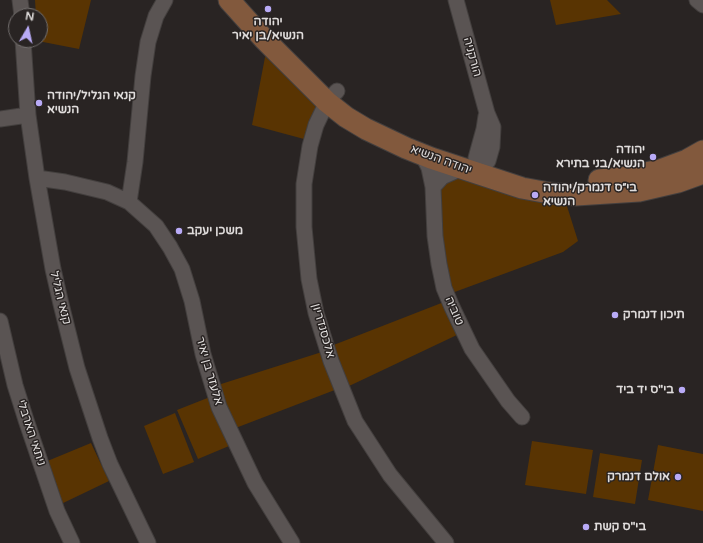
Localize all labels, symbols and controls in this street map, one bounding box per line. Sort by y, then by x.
marker: יהודה הנשיא/בן יאיר [263,4,273,14]
north arrow [8,8,48,48]
text: N [24,10,35,24]
place label: יהודה הנשיא/בן יאיר [232,15,304,43]
street label: הורקניה [460,36,484,78]
place label: קנאי הגליל/יהודה הנשיא [47,89,136,117]
marker: קנאי הגליל/יהודה הנשיא [34,98,44,108]
street label: יהודה הנשיא [408,142,474,178]
place label: יהודה הנשיא/בני בתירא [556,143,645,171]
marker: יהודה הנשיא/בני בתירא [648,152,658,162]
place label: בי״ס דנמרק/יהודה הנשיא [543,181,637,209]
marker: בי״ס דנמרק/יהודה הנשיא [530,190,540,200]
place label: משכן יעקב [187,224,243,238]
marker: משכן יעקב [174,226,184,236]
street label: קנאי הגליל [46,270,74,326]
street label: טוביה [441,294,467,328]
street label: אלכסנדריון [308,302,338,360]
place label: תיכון דנמרק [623,308,685,322]
marker: תיכון דנמרק [610,310,620,320]
street label: אלעזר בן יאיר [192,335,226,407]
place label: בי"ס יד ביד [616,383,674,397]
marker: בי"ס יד ביד [677,385,687,395]
street label: ניתאי הארבלי [14,398,48,468]
place label: אולם דנמרק [607,470,670,484]
marker: אולם דנמרק [673,472,683,482]
place label: בי"ס קשת [594,520,646,534]
marker: בי"ס קשת [581,522,591,532]

